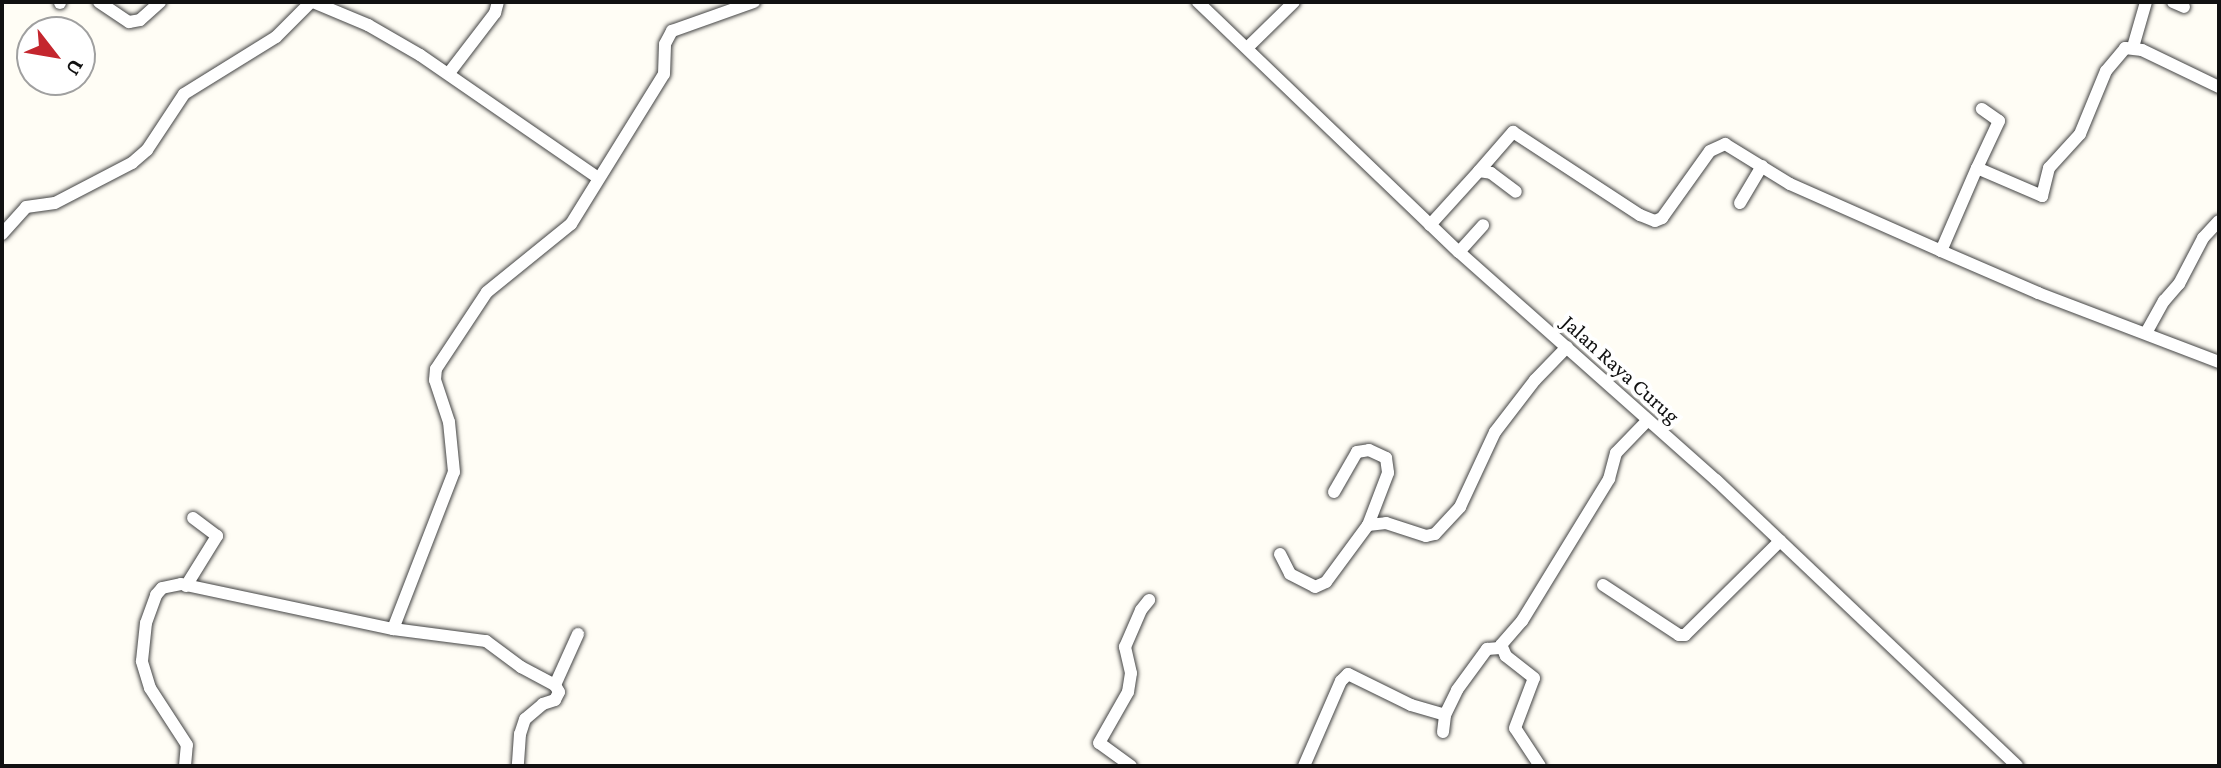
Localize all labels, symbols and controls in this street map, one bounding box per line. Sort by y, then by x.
north arrow [16,16,96,96]
text: U [61,55,90,80]
street label: Jalan Raya Curug [1557,309,1685,429]

